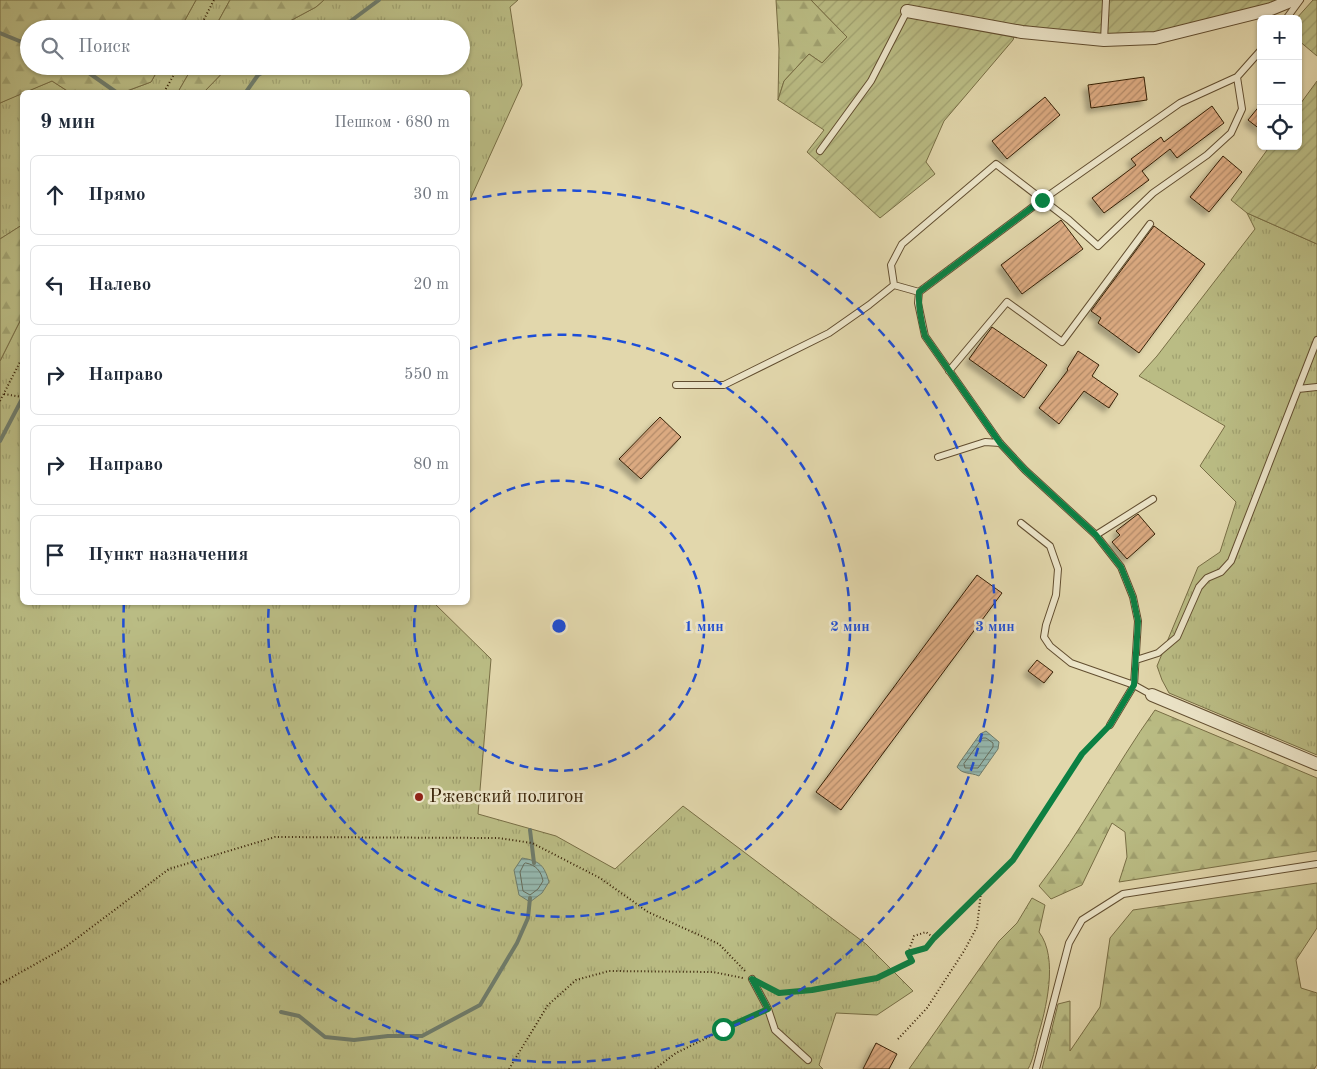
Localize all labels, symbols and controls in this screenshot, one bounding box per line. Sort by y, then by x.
map controls [1257,15,1302,150]
button: + [1257,15,1302,60]
search box [20,20,470,75]
icon: search [38,34,66,62]
text: Поиск [78,38,130,57]
button: − [1257,60,1302,105]
button: locate [1257,105,1302,150]
text: 9 мин [40,112,95,133]
text: Пешком · 680 m [334,115,450,131]
icon: ahead [41,181,69,209]
text: Прямо [88,186,146,205]
text: 30 m [413,187,449,203]
route end [1031,189,1054,212]
icon: left [41,271,69,299]
text: Налево [88,276,151,295]
text: 20 m [413,277,449,293]
icon: right [41,361,69,389]
text: Направо [88,366,163,385]
text: 550 m [404,367,449,383]
icon: right [41,451,69,479]
text: Направо [88,456,163,475]
text: 80 m [413,457,449,473]
icon: arrive [41,541,69,569]
text: Пункт назначения [88,546,248,565]
centre of rings [550,617,568,635]
text: 1 мин [684,620,724,635]
text: 2 мин [830,620,870,635]
text: 3 мин [975,620,1015,635]
place label: Ржевский полигон [429,788,584,807]
marker: Ржевский полигон [413,791,425,803]
route start [712,1018,735,1041]

